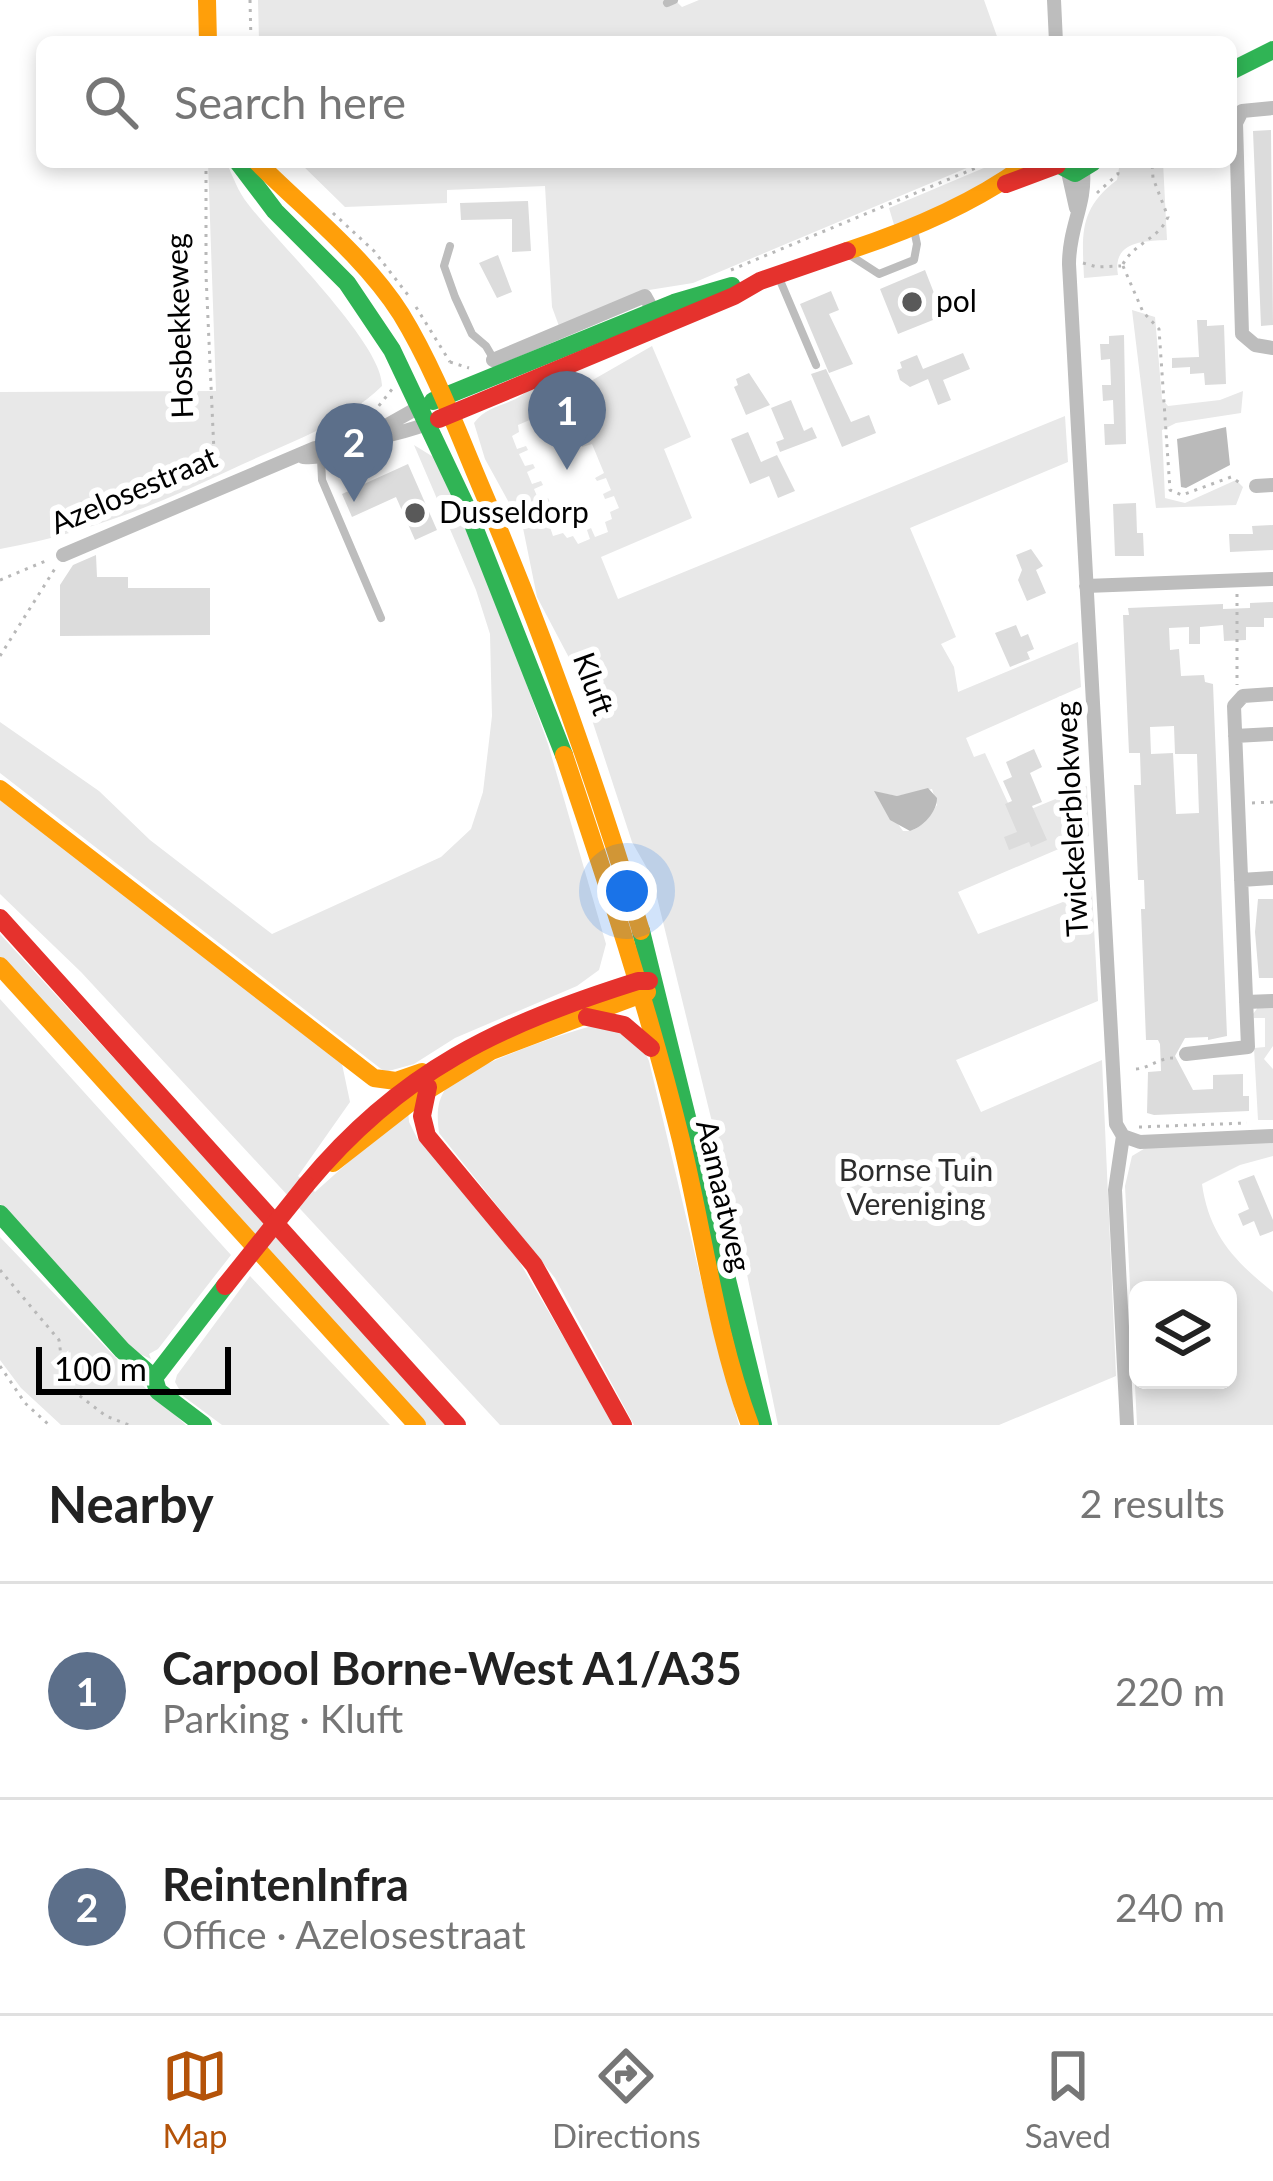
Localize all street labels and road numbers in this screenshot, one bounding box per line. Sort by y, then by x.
street label: Hosbekkeweg [157,233,199,419]
street label: Azelosestraat [45,438,222,540]
street label: Kluft [567,647,623,720]
street label: Twickelerblokweg [1046,701,1094,937]
street label: Aamaatweg [690,1116,760,1275]

